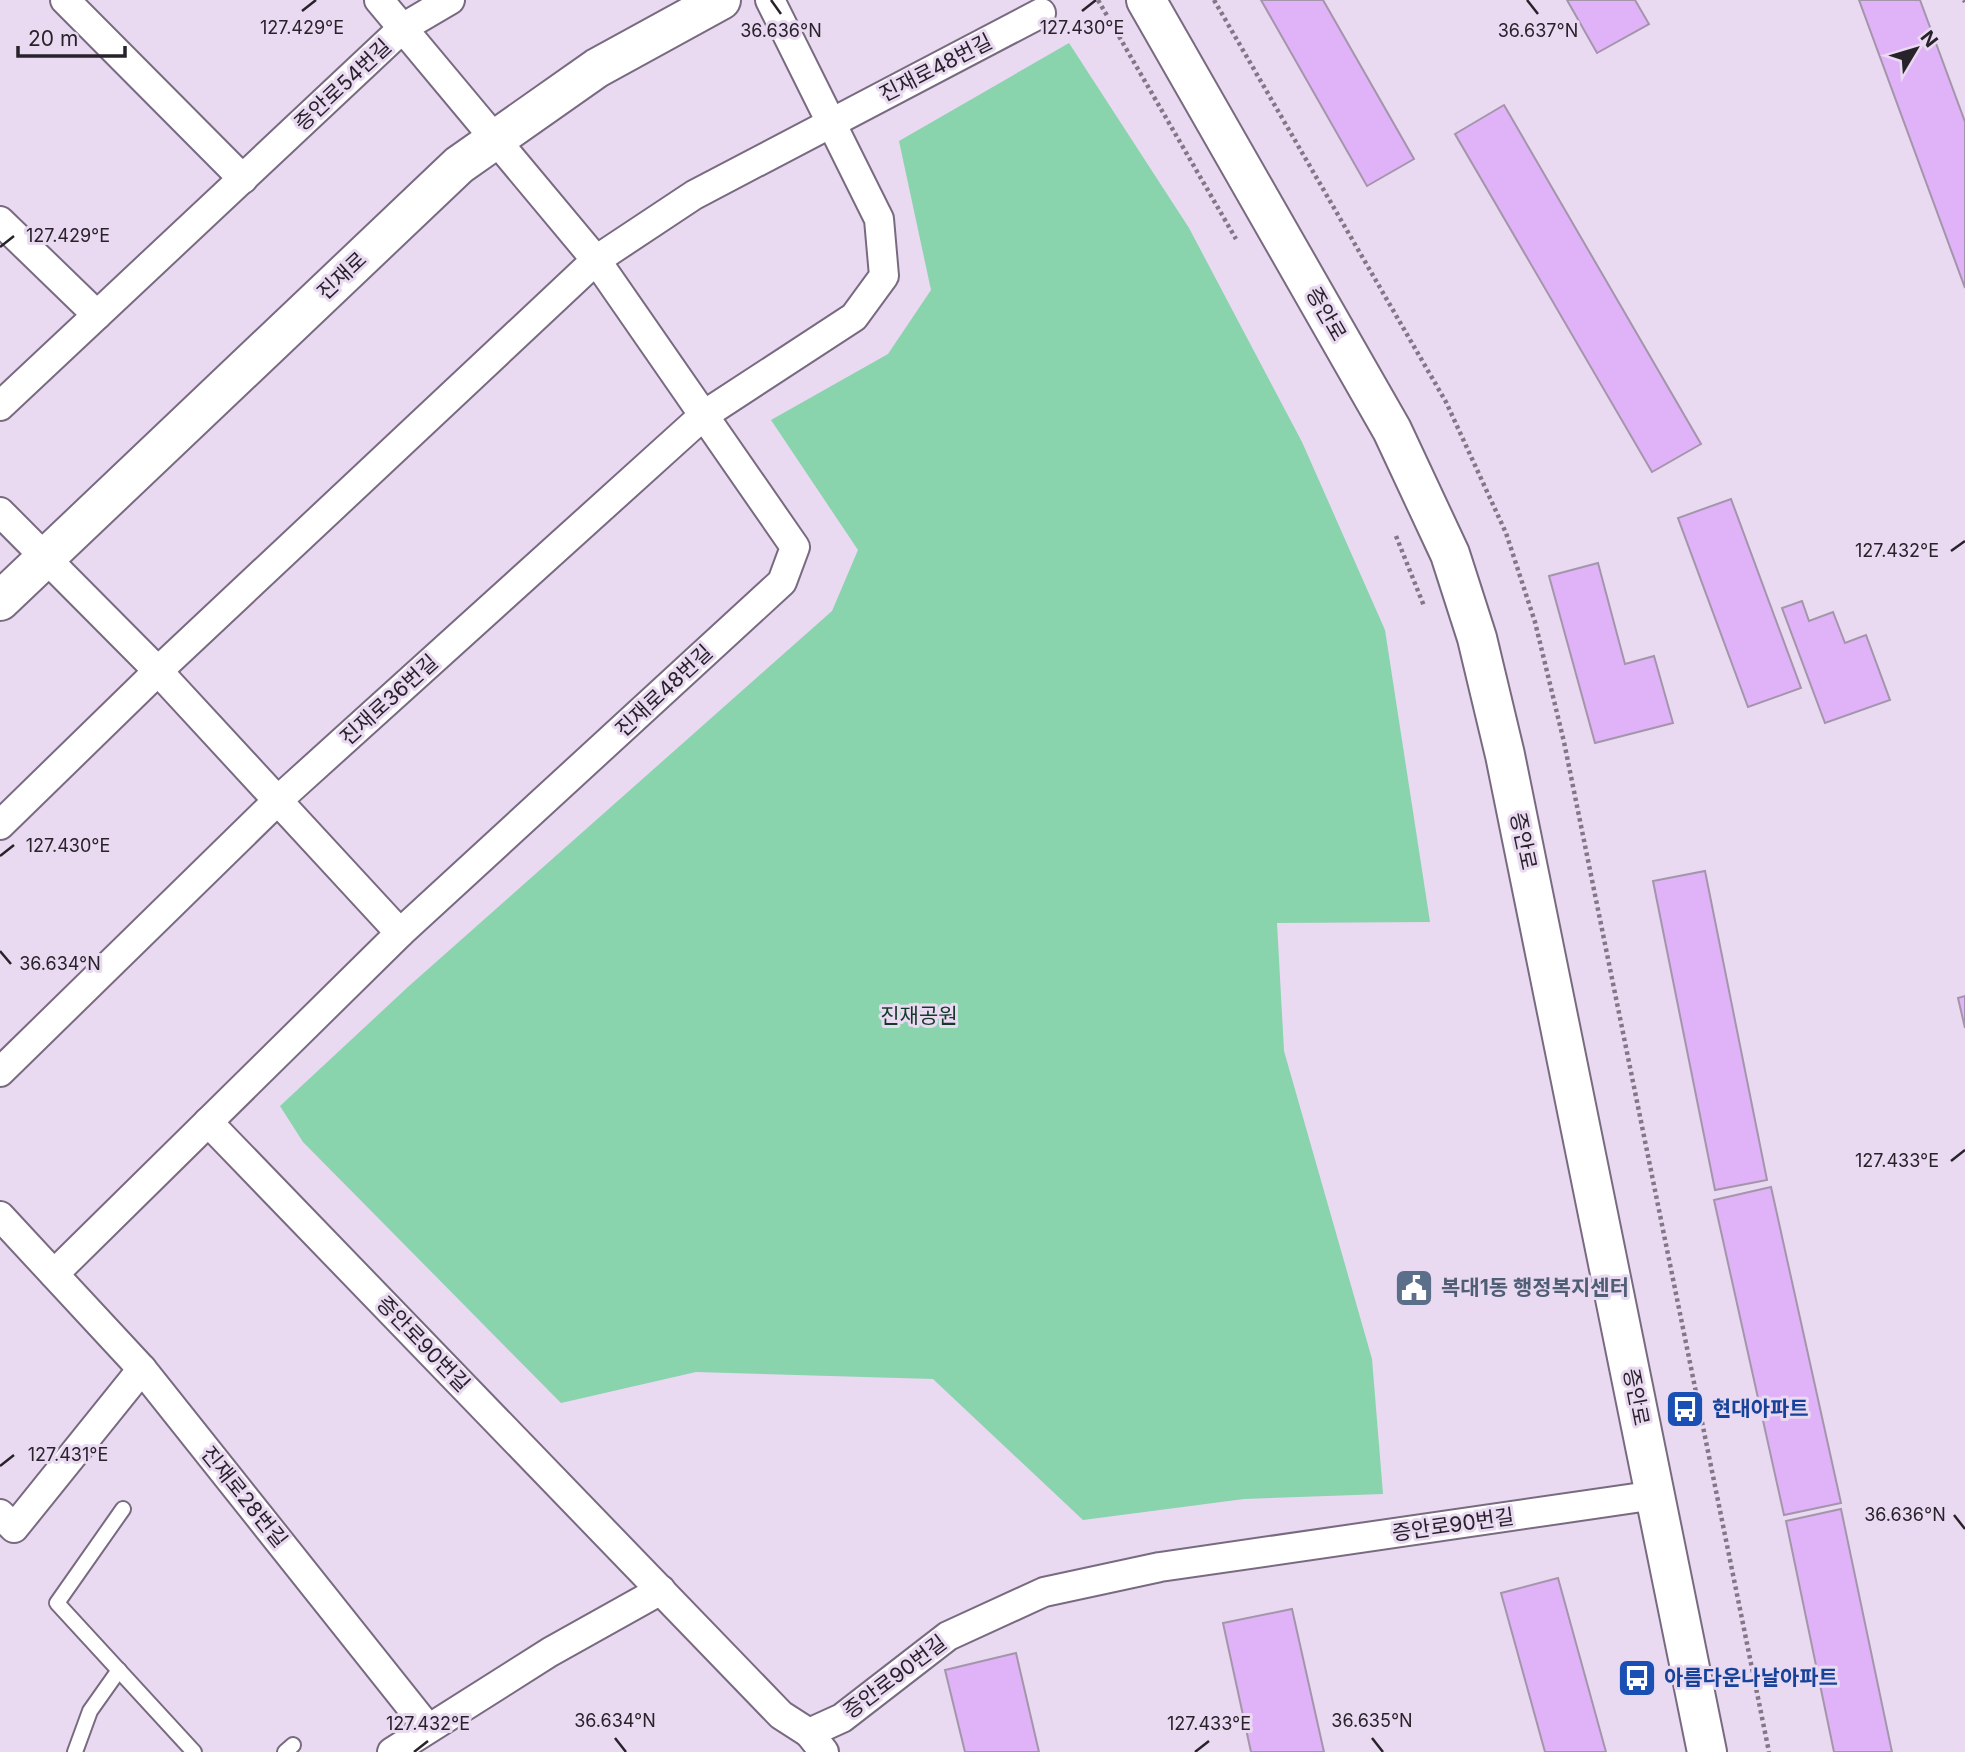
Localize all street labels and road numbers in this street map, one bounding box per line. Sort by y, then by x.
street label: 진재로48번길 [875,28,996,107]
street label: 증안로54번길 [289,34,396,136]
street label: 진재로 [312,247,371,305]
street label: 증안로 [1301,282,1352,345]
street label: 진재로48번길 [610,639,717,742]
street label: 진재로36번길 [335,649,443,750]
street label: 증안로 [1505,810,1542,872]
street label: 증안로90번길 [372,1291,475,1397]
street label: 증안로 [1619,1366,1654,1428]
street label: 진재로28번길 [196,1441,293,1552]
street label: 증안로90번길 [1390,1504,1516,1545]
street label: 증안로90번길 [838,1630,951,1724]

